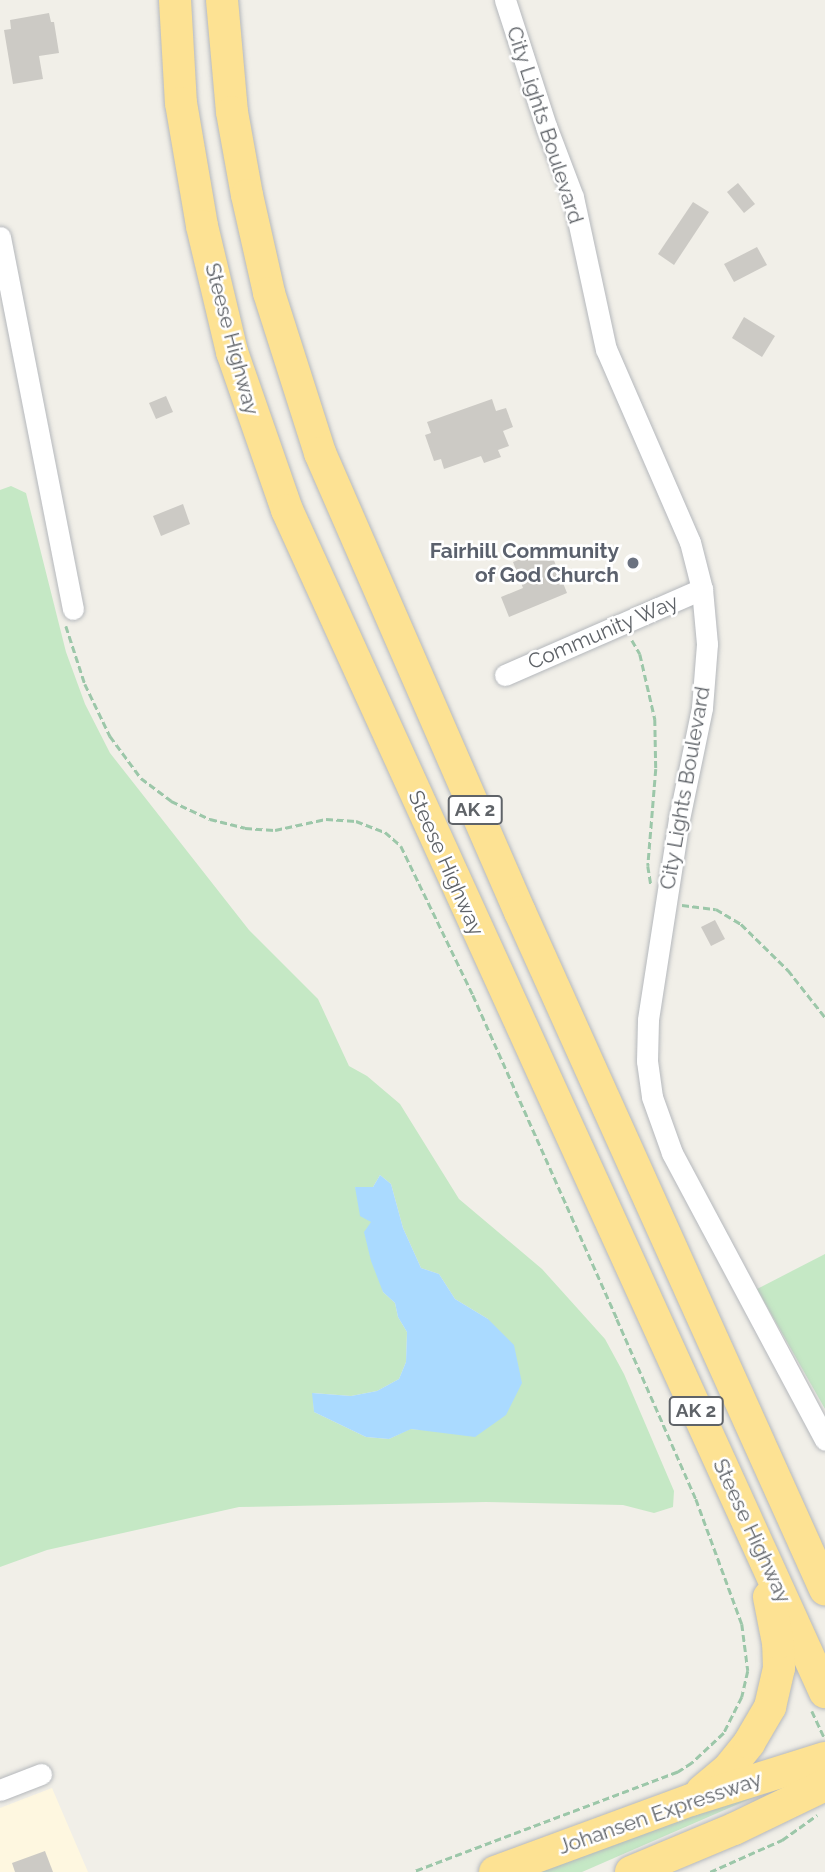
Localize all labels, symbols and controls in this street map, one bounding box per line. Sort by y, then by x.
street label: City Lights Boulevard [501,23,589,227]
street label: Steese Highway [200,260,264,418]
place label: Fairhill Community of God Church [429,538,619,588]
marker: Fairhill Community of God Church [625,555,641,571]
street label: Community Way [524,589,682,675]
street label: City Lights Boulevard [655,684,715,892]
street label: Steese Highway [403,787,489,939]
road number: AK 2 [447,794,503,825]
road number: AK 2 [668,1396,724,1427]
street label: Steese Highway [708,1455,796,1607]
street label: Johansen Expressway [555,1766,765,1860]

